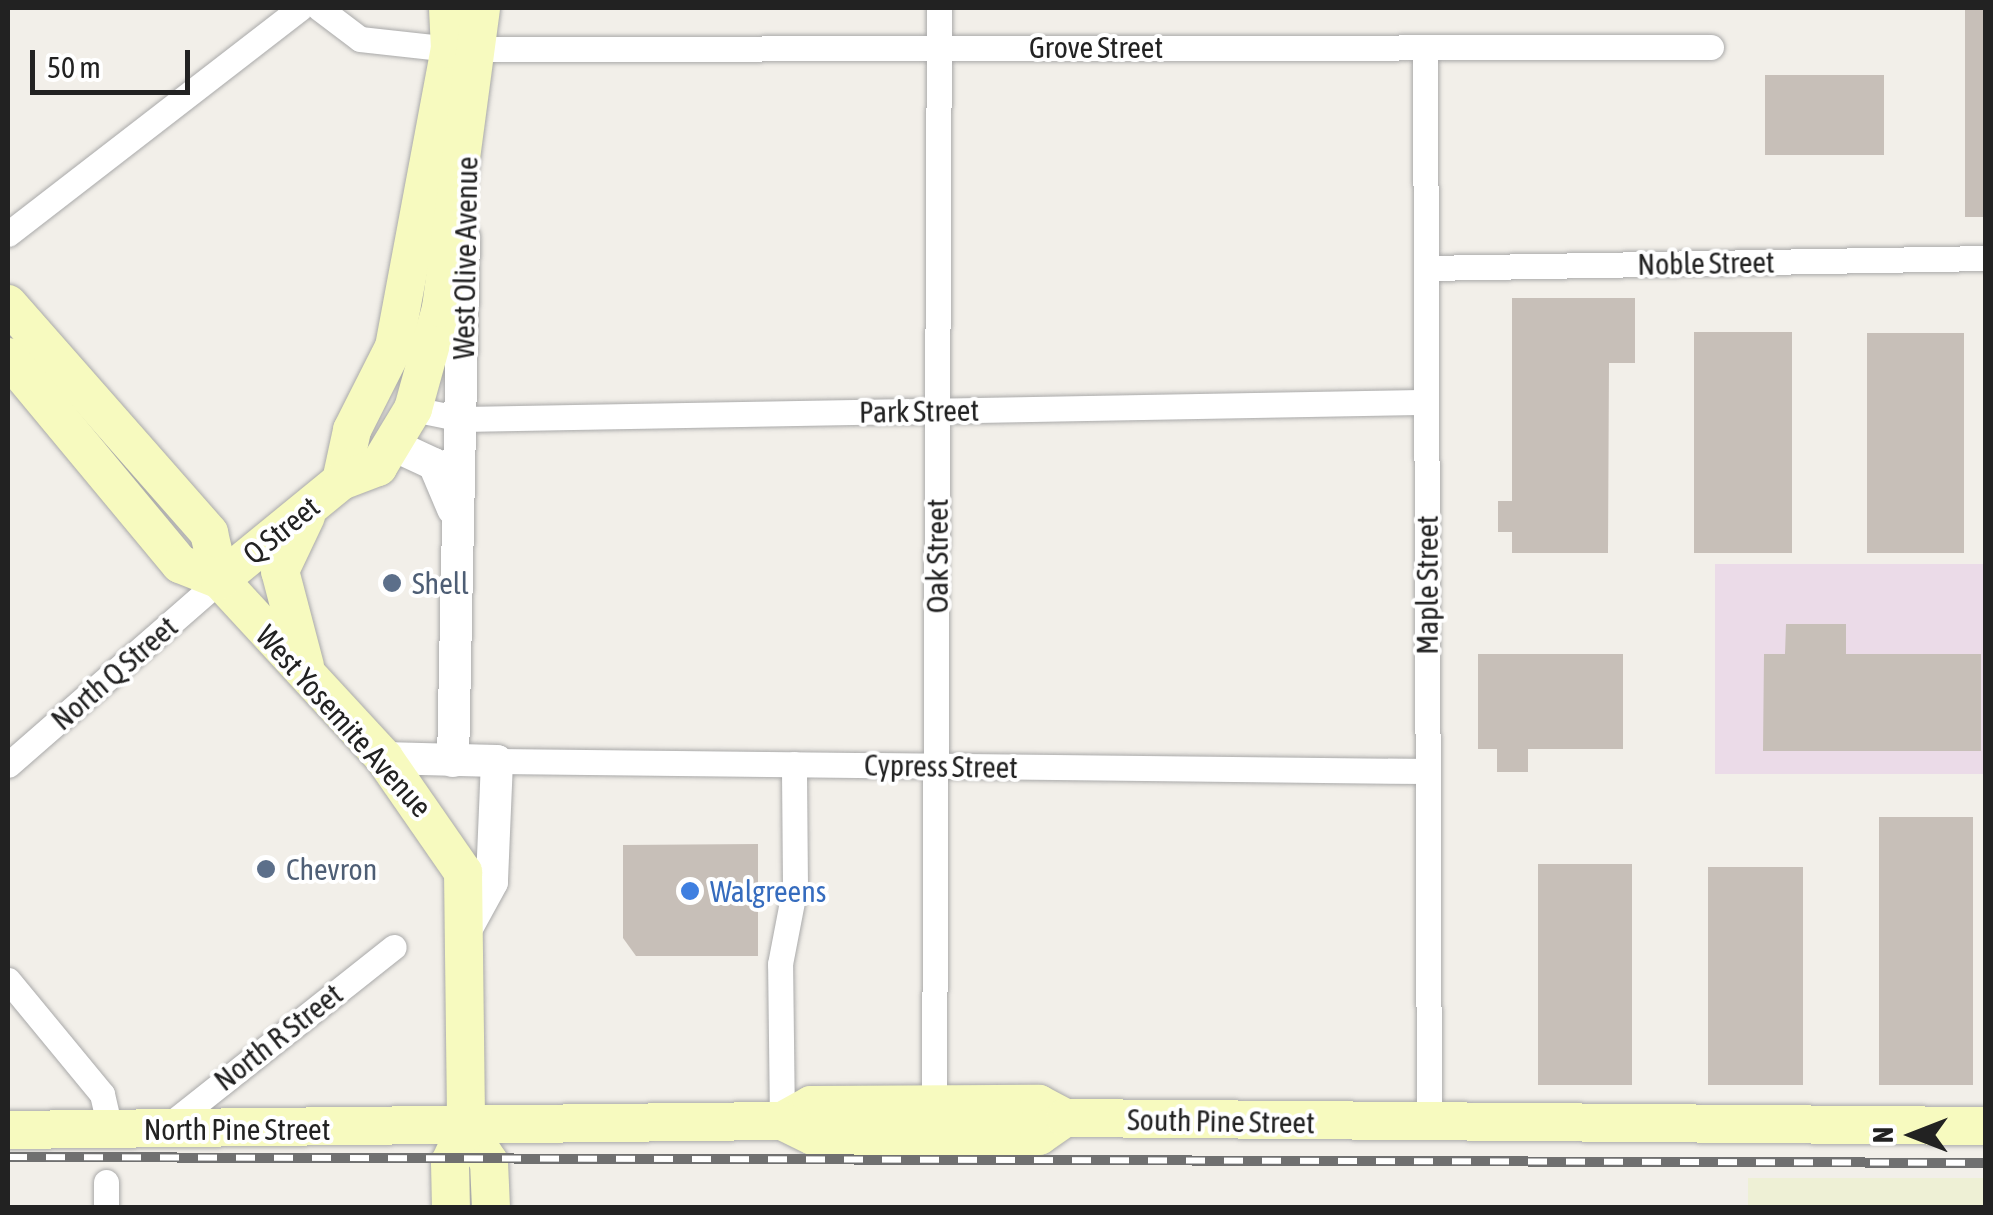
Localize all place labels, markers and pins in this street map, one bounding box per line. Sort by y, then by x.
place label: Shell [412,565,469,601]
marker: Shell [381,572,403,594]
place label: Chevron [286,851,377,887]
marker: Chevron [255,858,277,880]
place label: Walgreens [710,873,826,909]
marker: Walgreens [679,880,701,902]

